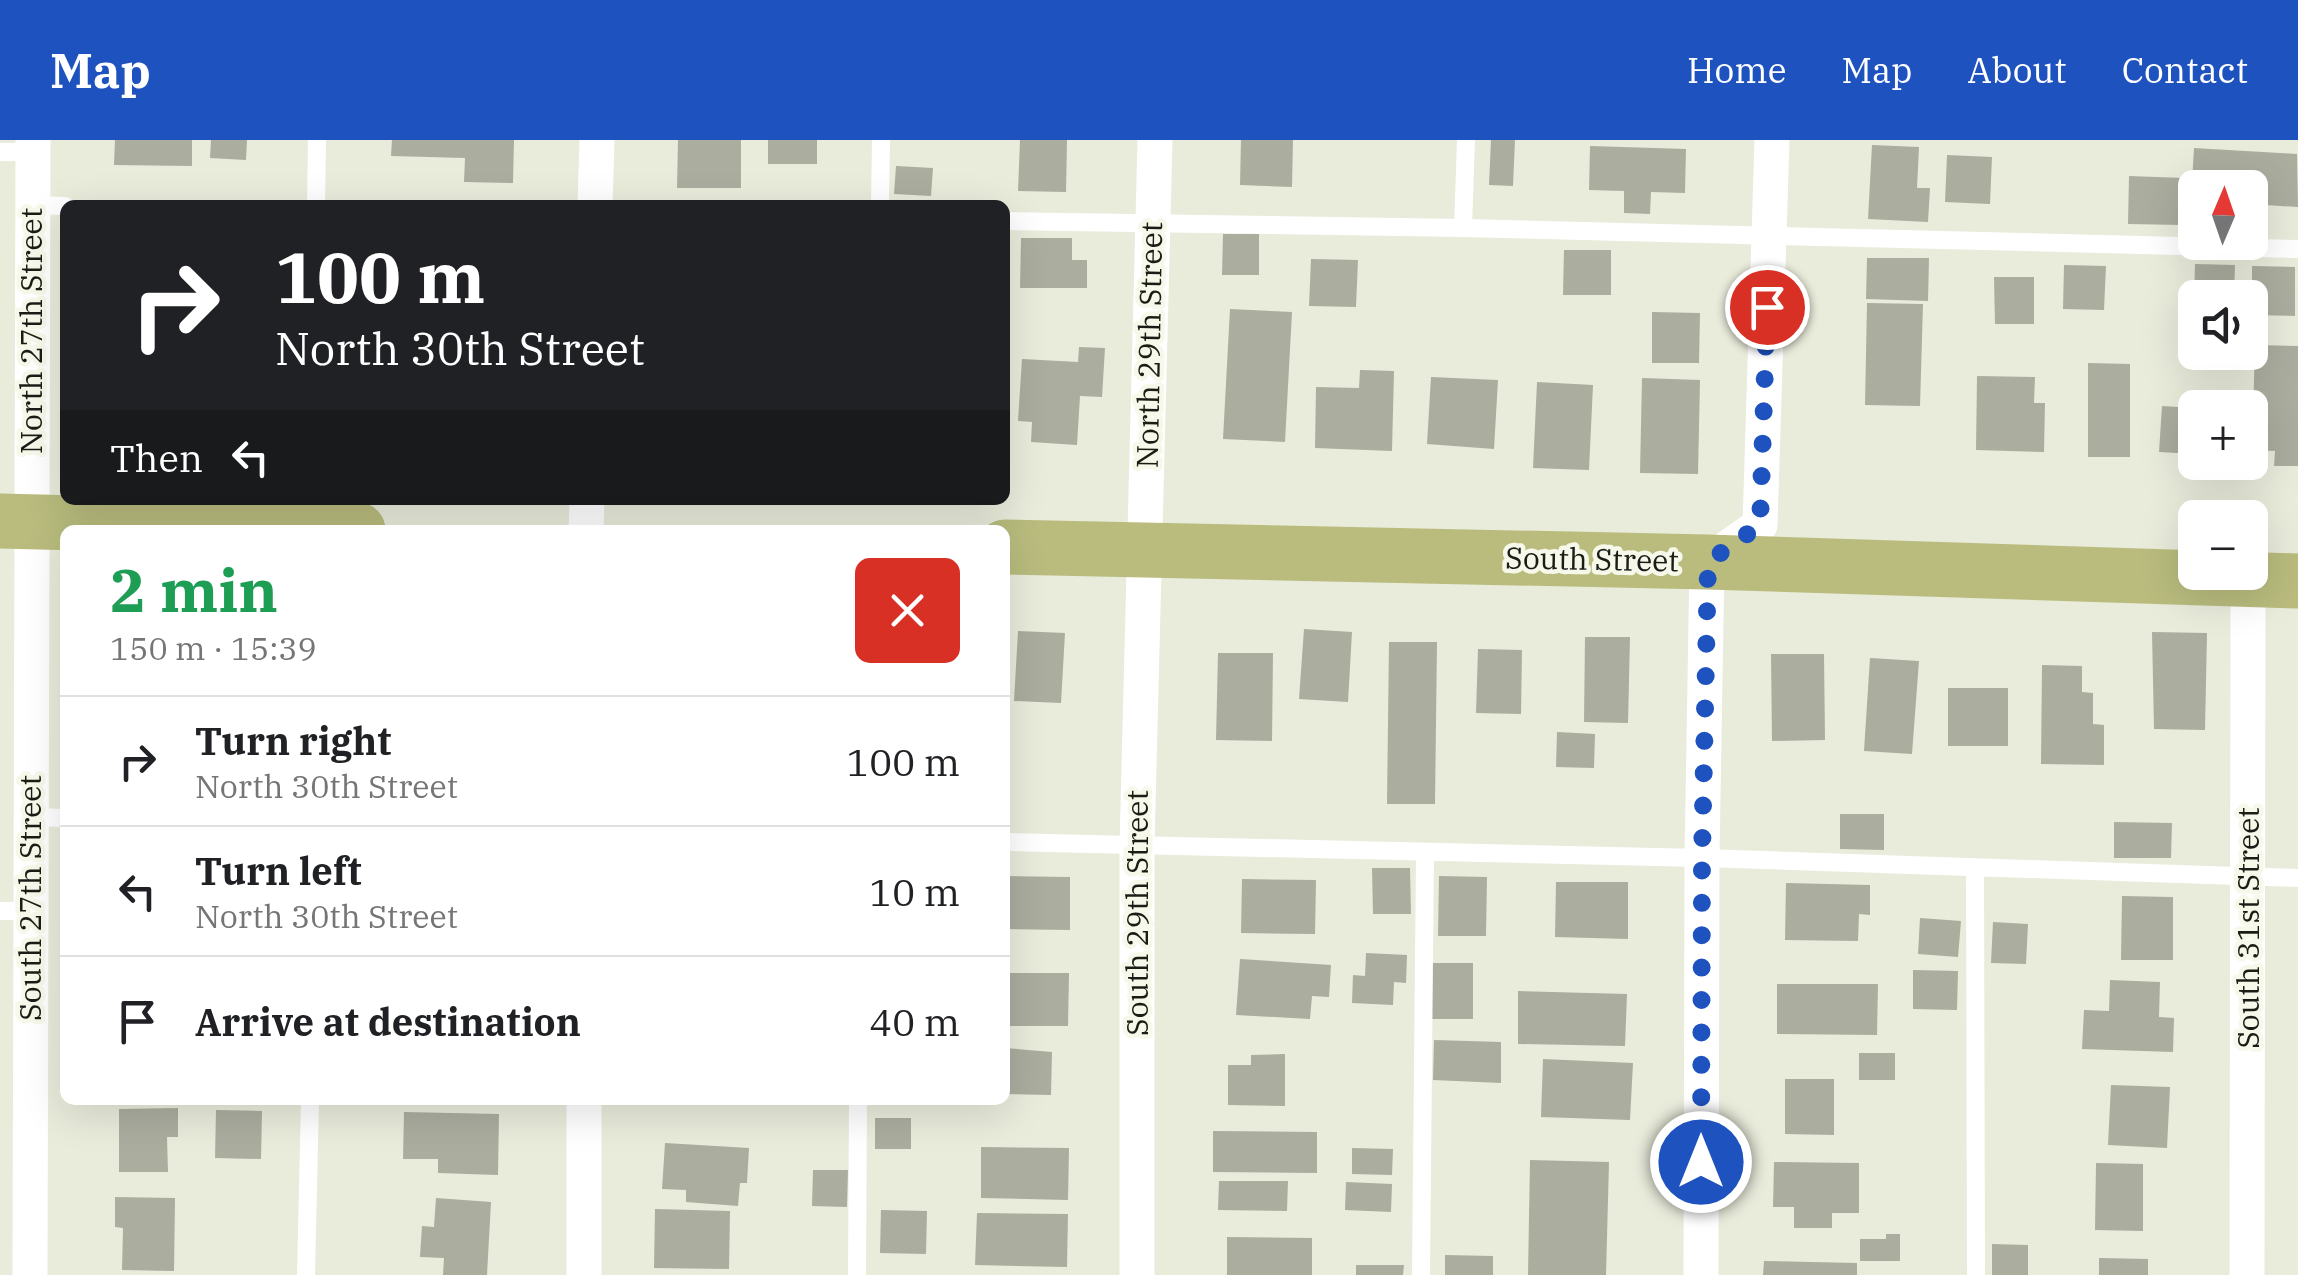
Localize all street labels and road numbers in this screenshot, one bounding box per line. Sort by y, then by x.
street label: North 27th Street [11,208,50,454]
street label: North 29th Street [1127,221,1170,469]
street label: South Street [1505,537,1679,580]
street label: South 27th Street [10,775,49,1021]
street label: South 29th Street [1117,790,1156,1036]
street label: South 31st Street [2228,807,2267,1049]

